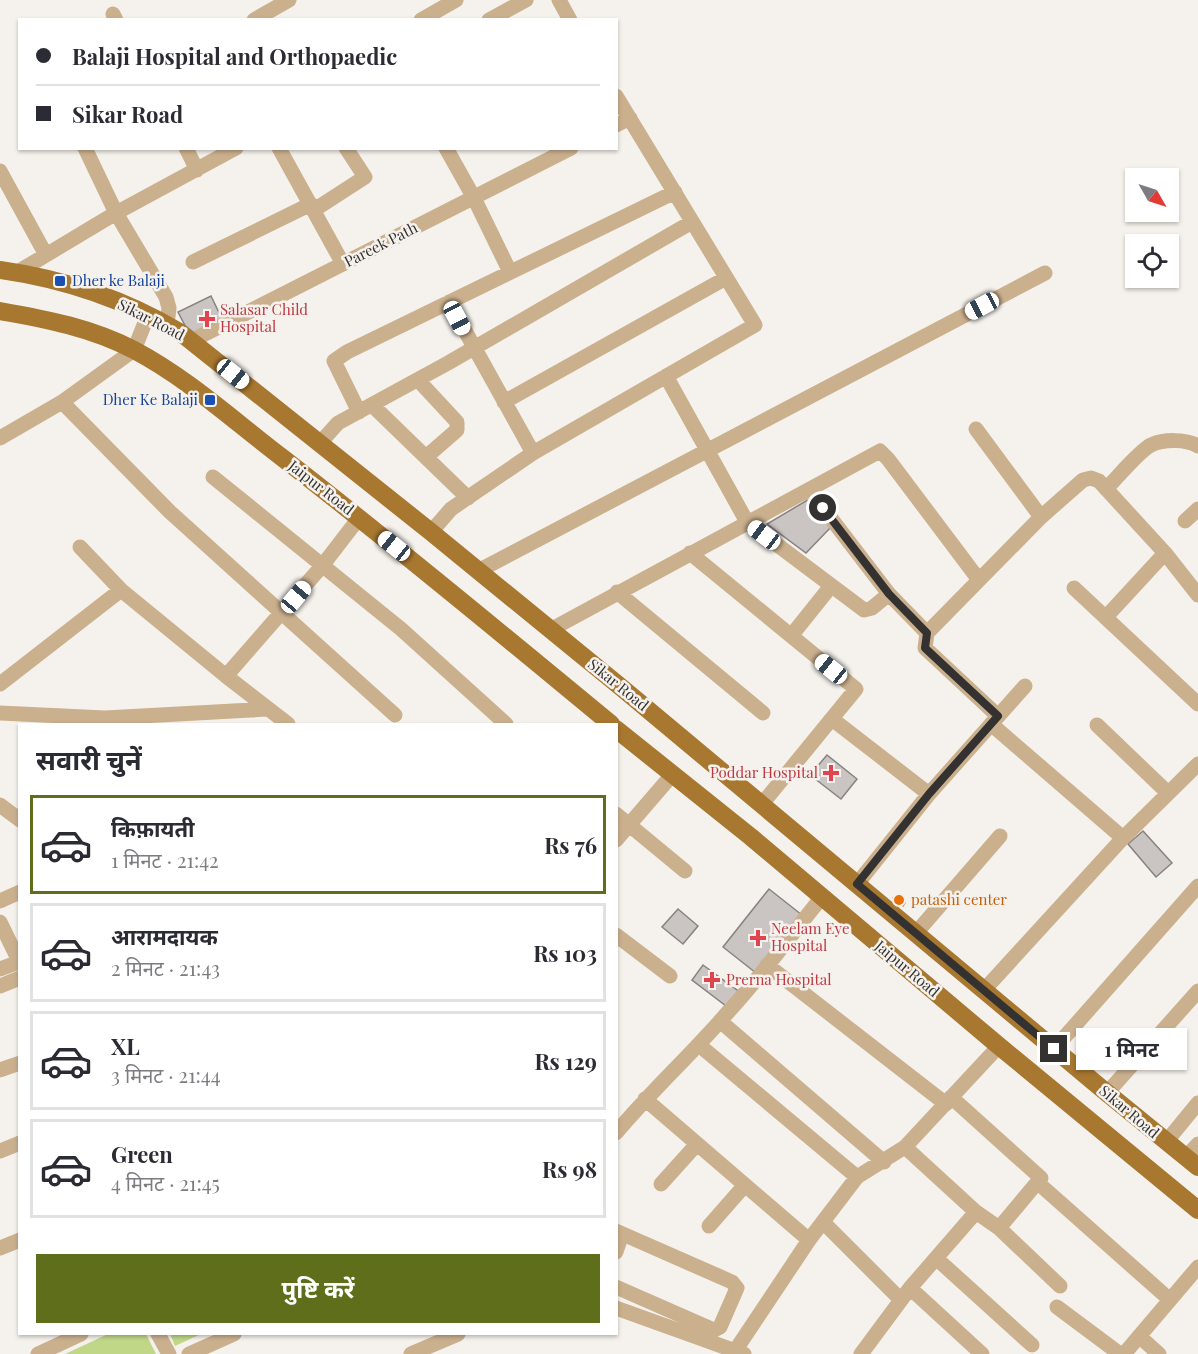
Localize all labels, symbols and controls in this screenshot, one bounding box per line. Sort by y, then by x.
text: Balaji Hospital and Orthopaedic [72,41,397,71]
text: Sikar Road [72,99,183,129]
north arrow [1125,168,1179,222]
map controls [1125,168,1179,288]
street label: Pareek Path [340,217,421,271]
button: locate [1125,234,1179,288]
place label: Dher ke Balaji [72,270,165,290]
marker: Dher ke Balaji [53,274,67,288]
car [962,290,1002,322]
street label: Sikar Road [115,294,188,345]
car [441,298,473,338]
place label: Salasar Child Hospital [220,299,308,336]
marker: Salasar Child Hospital [198,310,216,328]
car [213,356,253,392]
place label: Dher Ke Balaji [103,389,199,409]
marker: Dher Ke Balaji [203,393,217,407]
street label: Jaipur Road [284,455,359,519]
route start [809,494,836,521]
car [744,517,784,553]
car [374,528,414,564]
car [278,577,314,617]
car [811,651,851,687]
street label: Sikar Road [584,654,653,715]
text: सवारी चुनें [36,741,142,777]
place label: Poddar Hospital [710,762,818,782]
marker: Poddar Hospital [822,764,840,782]
text: किफ़ायती [111,813,195,843]
icon: car [39,818,93,872]
text: Rs 76 [544,830,597,860]
text: 1 मिनट · 21:42 [111,846,219,873]
place label: patashi center [911,889,1007,909]
marker: patashi center [892,893,906,907]
place label: Neelam Eye Hospital [771,918,849,955]
text: आरामदायक [111,921,218,951]
icon: car [39,926,93,980]
marker: Neelam Eye Hospital [749,929,767,947]
street label: Jaipur Road [871,935,944,1001]
text: Rs 103 [533,938,597,968]
text: 2 मिनट · 21:43 [111,954,220,981]
place label: Prerna Hospital [726,969,832,989]
marker: Prerna Hospital [703,971,721,989]
callout: 1 मिनट [1075,1028,1186,1070]
text: XL [111,1031,140,1061]
icon: car [39,1034,93,1088]
route end [1040,1035,1067,1062]
text: 1 मिनट [1104,1035,1159,1062]
text: Rs 129 [534,1046,597,1076]
text: 3 मिनट · 21:44 [111,1061,221,1088]
street label: Sikar Road [1096,1080,1164,1142]
text: Green [111,1139,173,1169]
icon: car [39,1142,93,1196]
text: Rs 98 [542,1154,597,1184]
text: 4 मिनट · 21:45 [111,1169,220,1196]
button: पुष्टि करें [36,1254,600,1323]

